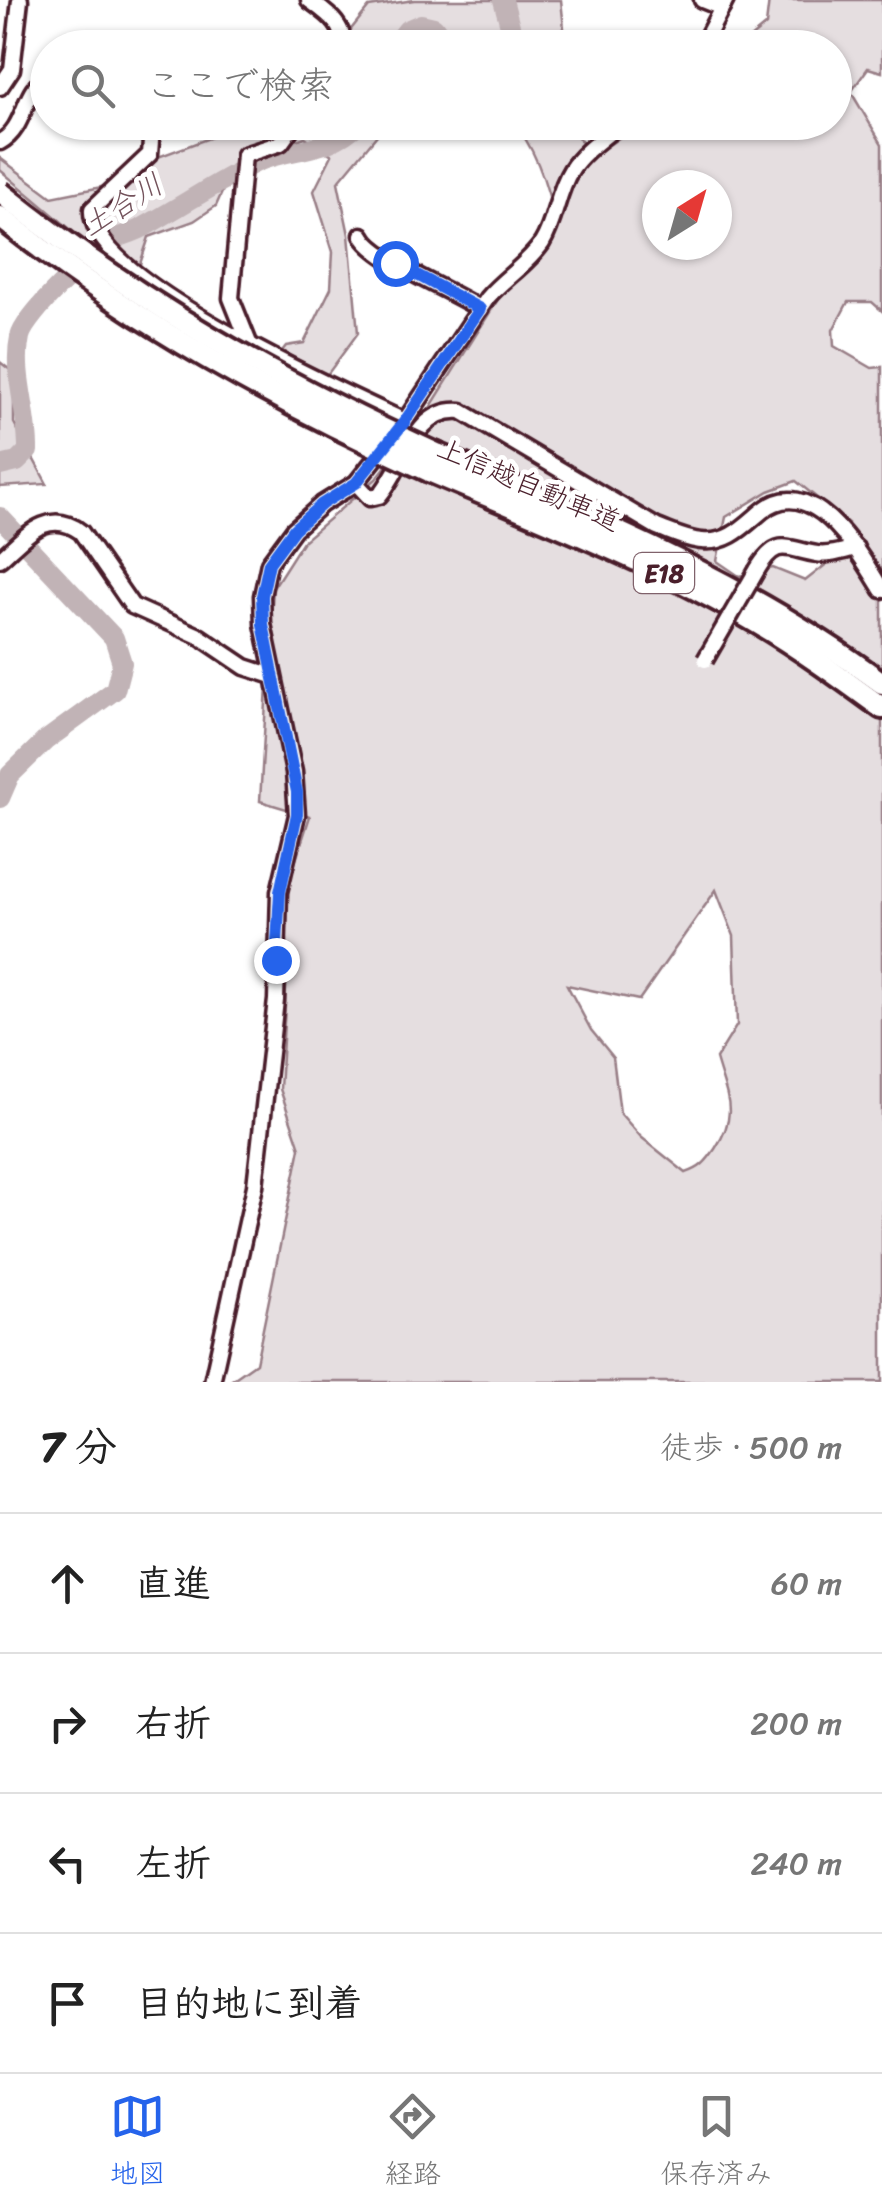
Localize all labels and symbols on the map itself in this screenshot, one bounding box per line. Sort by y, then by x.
water label: 土合川 [70,158,174,252]
north arrow [642,170,732,260]
route start [373,241,419,287]
street label: 上信越自動車道 [429,424,629,545]
road number: E18 [634,553,694,593]
route end [254,938,300,984]

